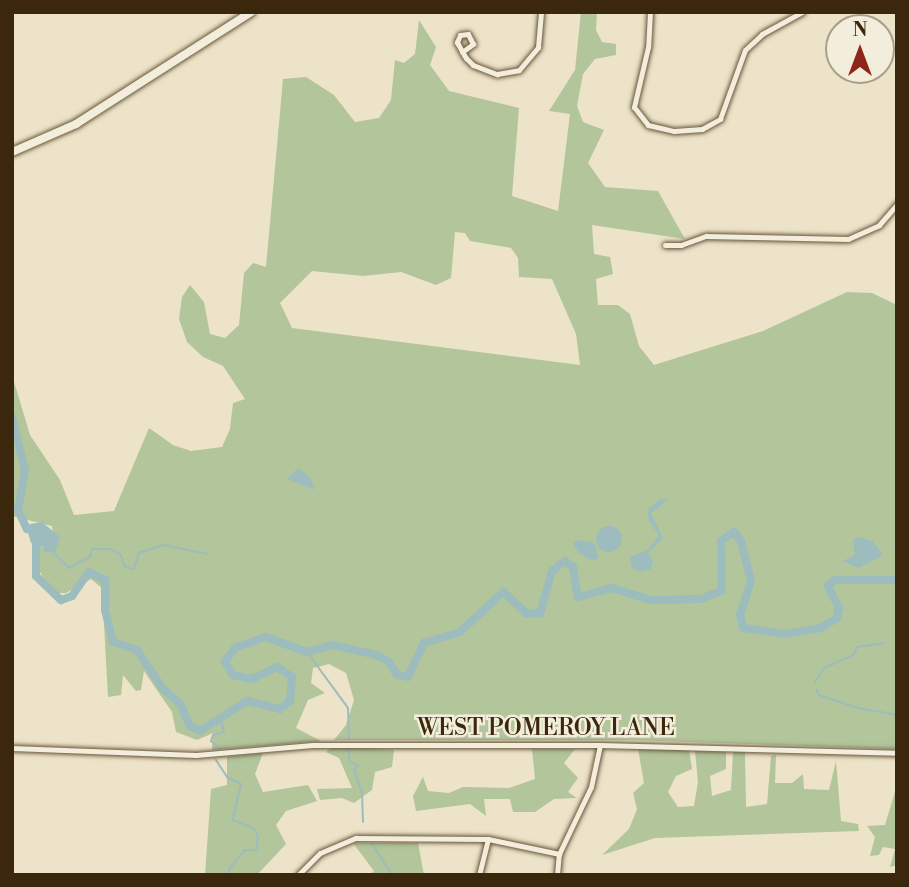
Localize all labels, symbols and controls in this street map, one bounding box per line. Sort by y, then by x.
north arrow [825,14,895,84]
text: N [852,18,868,42]
street label: WEST POMEROY LANE [417,714,675,742]

